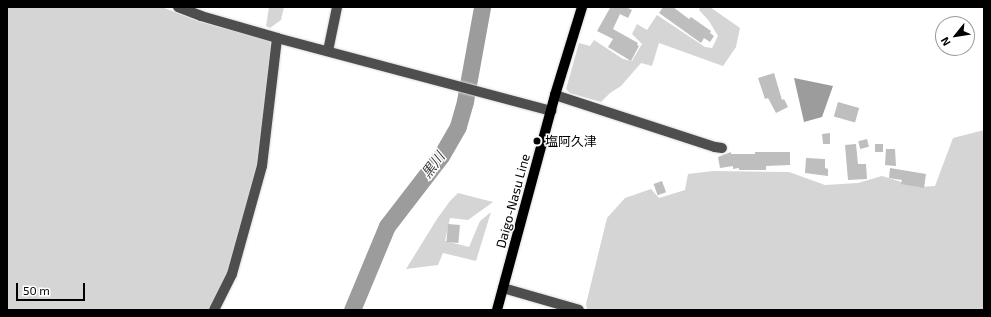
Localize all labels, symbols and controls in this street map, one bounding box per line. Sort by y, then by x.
north arrow [935,16,975,56]
text: N [937,35,953,48]
place label: 塩阿久津 [545,133,597,149]
marker: 塩阿久津 [532,136,542,146]
water label: 黒川 [418,149,448,181]
street label: Daigo-Nasu Line [493,152,533,250]
scale bar [18,275,87,301]
text: 50 m [23,283,50,297]

